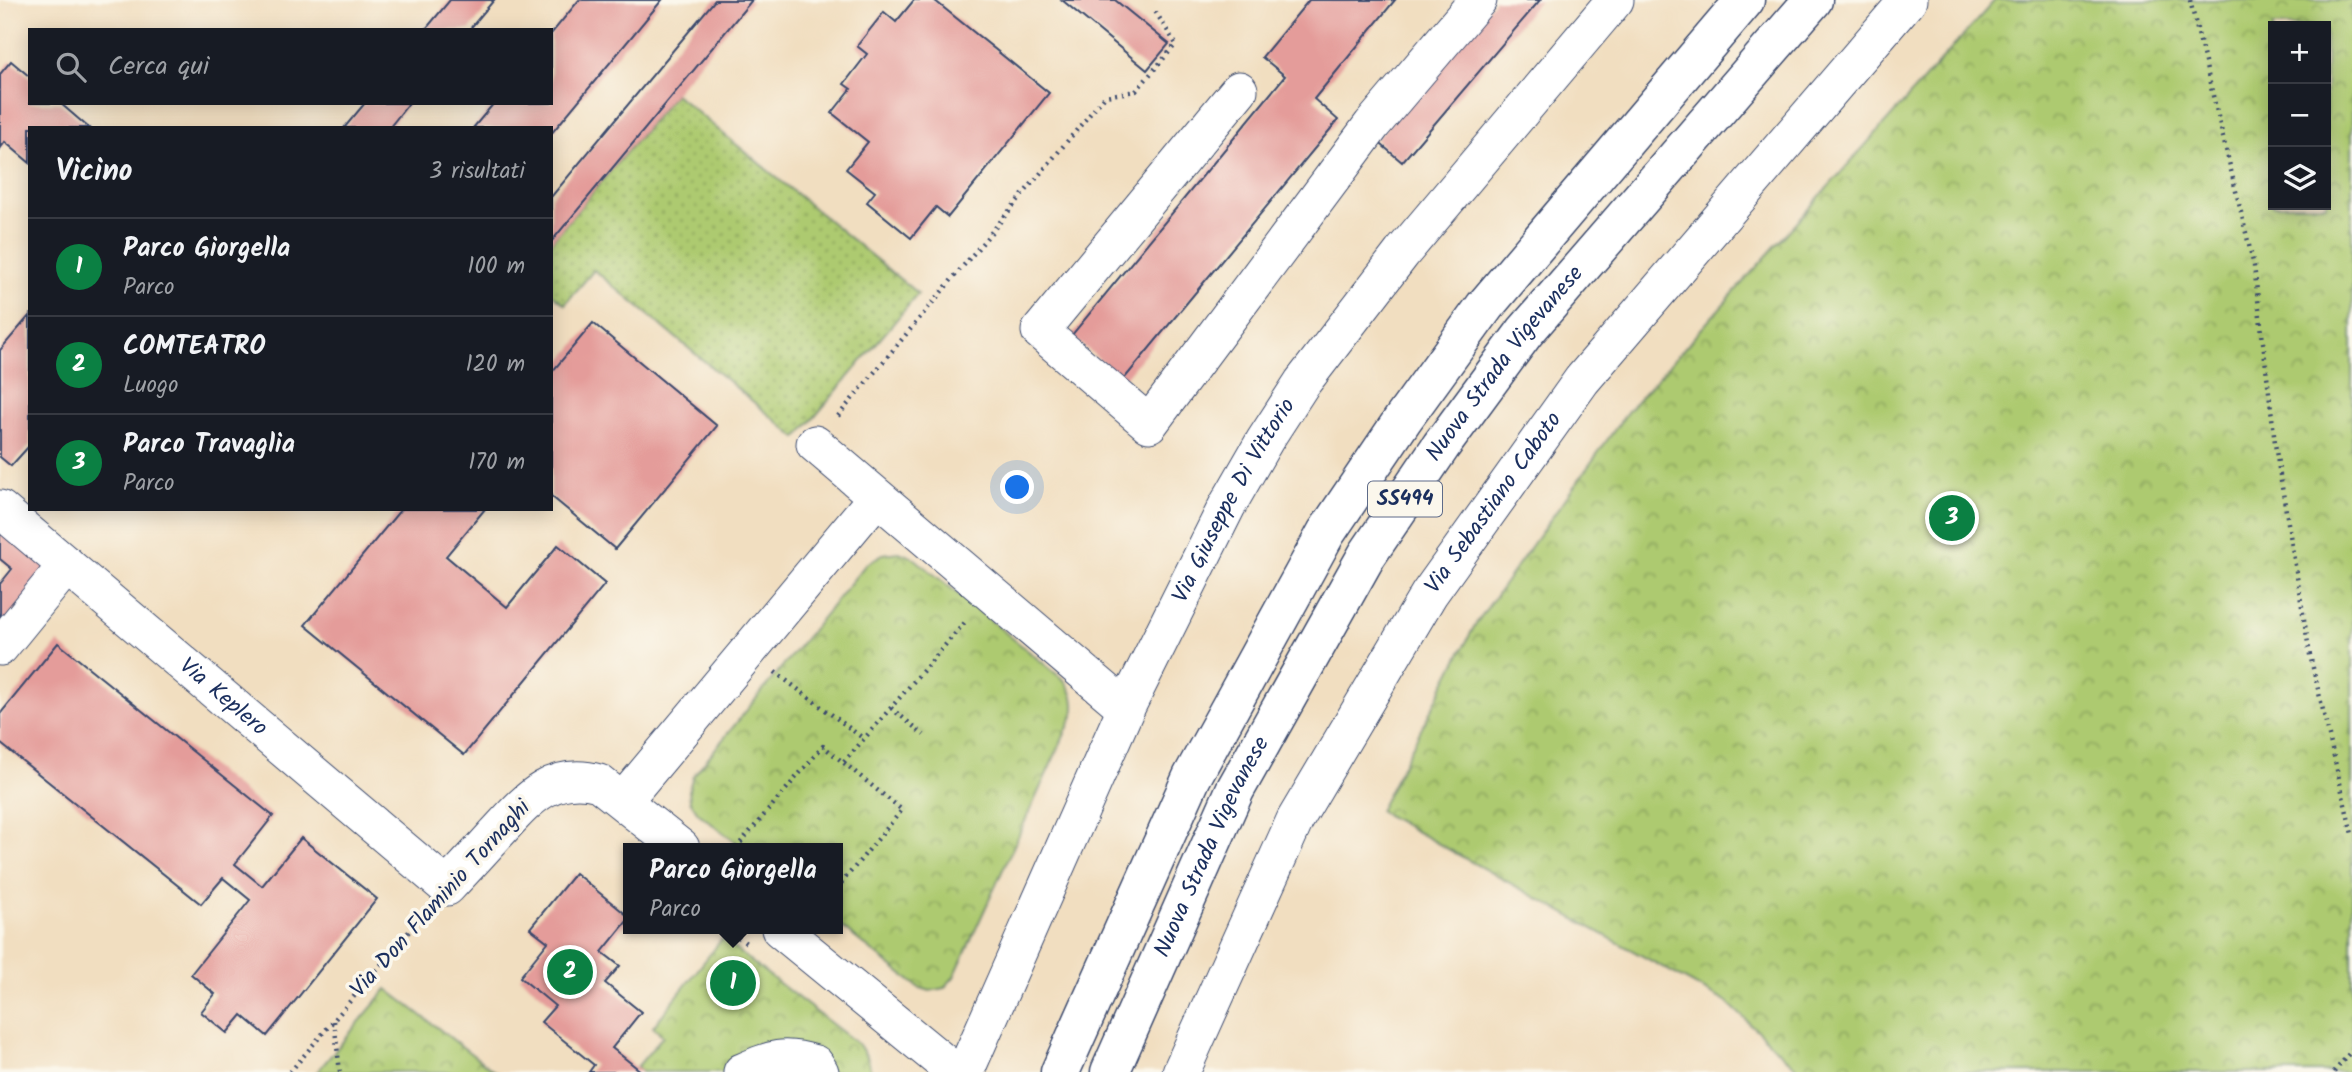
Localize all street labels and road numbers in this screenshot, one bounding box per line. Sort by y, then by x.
street label: Nuova Strada Vigevanese [1417,258,1593,469]
street label: Via Giuseppe Di Vittorio [1163,391,1305,609]
street label: Via Sebastiano Caboto [1416,405,1572,602]
road number: SS494 [1368,482,1442,516]
street label: Via Keplero [171,649,275,746]
street label: Nuova Strada Vigevanese [1145,730,1279,963]
street label: Via Don Flaminio Tornaghi [342,791,541,1006]

